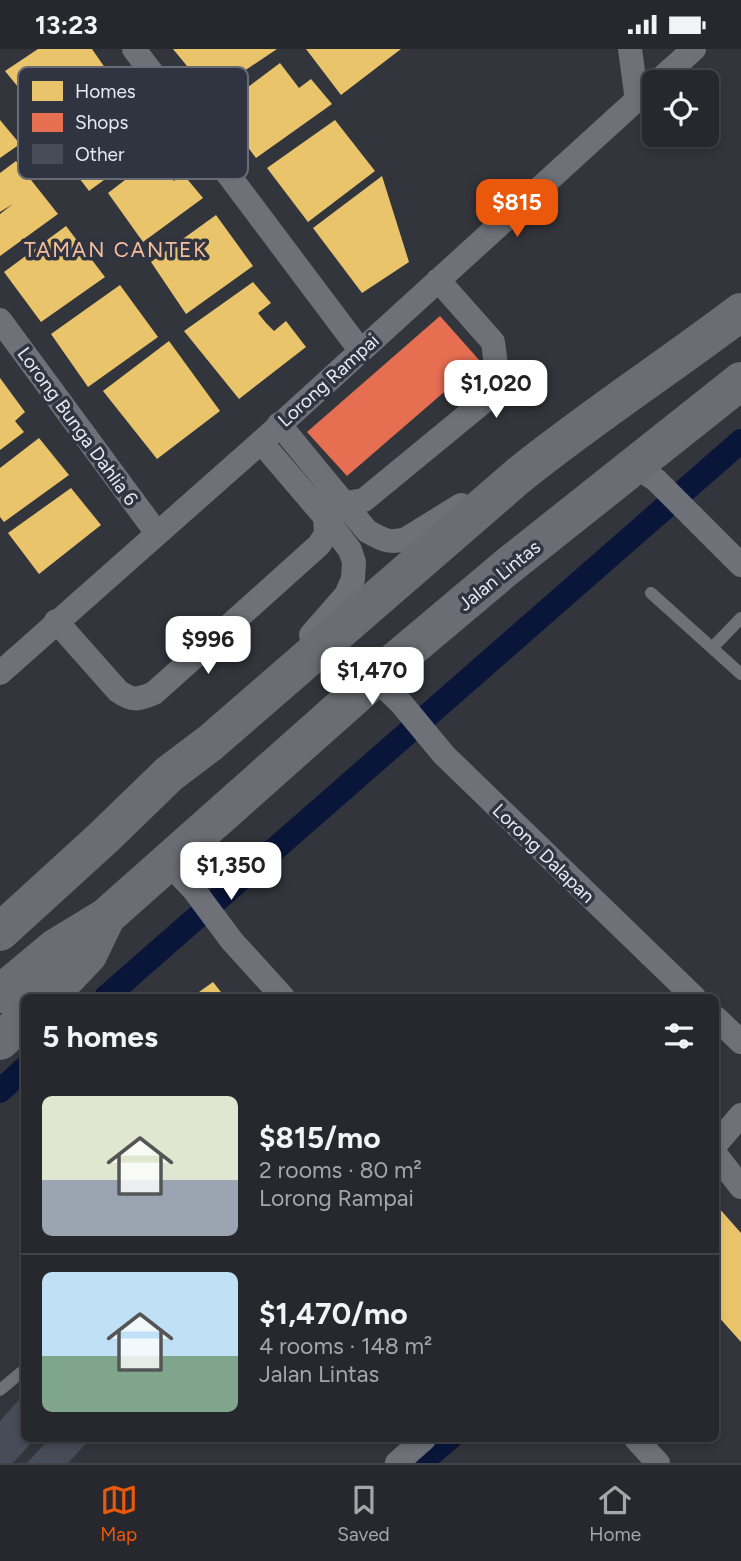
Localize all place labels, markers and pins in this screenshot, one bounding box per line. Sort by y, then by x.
pin: $815 [476,179,558,239]
pin: $1,020 [439,361,553,420]
pin: $996 [167,617,249,676]
pin: $1,470 [315,647,429,707]
pin: $1,350 [174,843,288,902]

